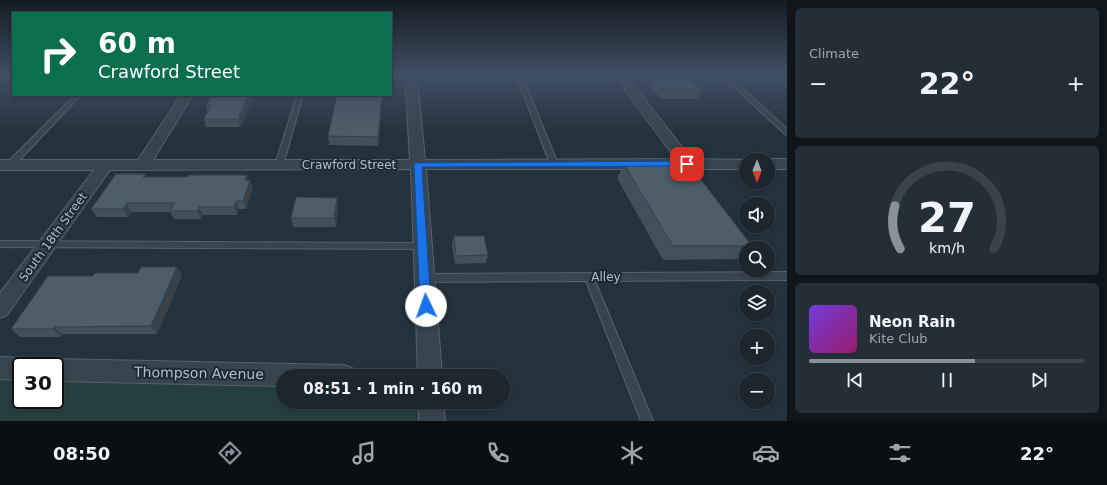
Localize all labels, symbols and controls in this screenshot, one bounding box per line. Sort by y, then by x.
text: 60 m [98,27,176,60]
icon: right [32,28,84,80]
text: Climate [809,46,859,61]
text: Crawford Street [98,61,240,82]
text: 22° [919,66,975,101]
text: − [809,71,827,96]
text: + [1067,71,1085,96]
pin [670,147,704,181]
icon: arrive [676,153,698,175]
north arrow [739,153,775,189]
map controls [739,153,775,409]
street label: Crawford Street [302,158,397,172]
street label: South 18th Street [16,190,90,284]
text: 27 [918,192,976,241]
button: sound [739,197,775,233]
text: km/h [929,239,965,255]
button: search [739,241,775,277]
street label: Alley [591,270,621,284]
position arrow [405,285,447,327]
button: layers [739,285,775,321]
text: Neon Rain [869,313,955,331]
button: + [739,329,775,365]
text: Kite Club [869,331,928,346]
speed limit sign: 30 [12,357,64,409]
street label: Thompson Avenue [133,364,264,382]
icon: previous [844,369,866,391]
icon: pause [936,369,958,391]
icon: next [1028,369,1050,391]
button: − [739,373,775,409]
text: 08:51 · 1 min · 160 m [303,380,483,398]
icon: directions [216,439,244,467]
icon: music [350,439,378,467]
icon: phone [484,439,512,467]
icon: climate [618,439,646,467]
icon: car [752,439,780,467]
icon: filters [886,439,914,467]
text: 08:50 [53,443,110,464]
text: 22° [1020,443,1054,464]

